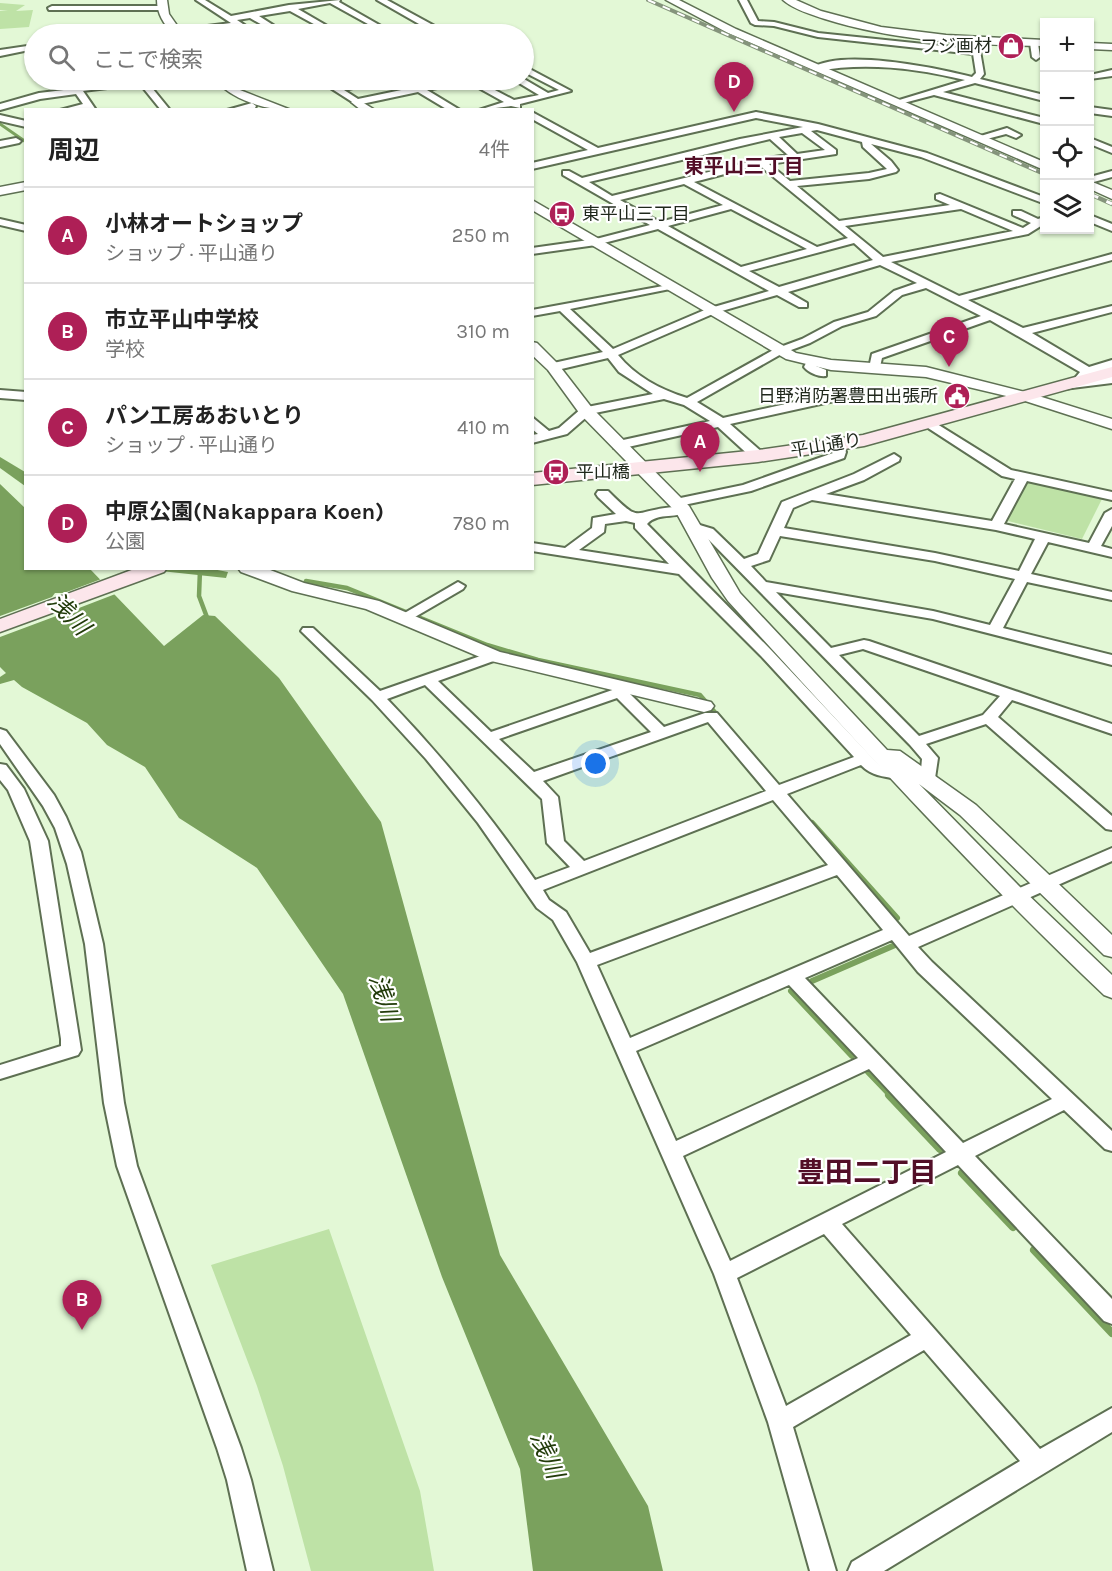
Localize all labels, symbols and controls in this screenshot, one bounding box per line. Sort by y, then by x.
map controls [1040,18,1094,234]
button: + [1040,18,1094,72]
search box [24,24,534,90]
shop icon: フジ画材 [996,31,1026,61]
place label: フジ画材 [920,35,992,57]
icon: search [45,41,78,74]
text: ここで検索 [93,47,203,73]
pin: D [714,63,754,112]
button: − [1040,72,1094,126]
button: locate [1040,126,1094,180]
text: 周辺 [48,135,100,166]
text: 4件 [479,138,510,161]
district label: 東平山三丁目 [684,155,804,178]
button: layers [1040,180,1094,234]
bus stop icon: 東平山三丁目 [547,199,577,229]
place label: 東平山三丁目 [582,203,690,225]
text: 小林オートショップ [105,211,303,237]
text: A [61,224,74,247]
text: 250 m [452,224,510,247]
text: ショップ · 平山通り [105,242,278,265]
text: 市立平山中学校 [105,307,259,333]
pin: C [930,318,968,367]
text: B [61,320,74,343]
text: 310 m [456,320,510,343]
text: 学校 [105,338,145,361]
public building icon: 日野消防署豊田出張所 [942,381,972,411]
place label: 日野消防署豊田出張所 [758,385,938,407]
text: パン工房あおいとり [105,403,304,429]
text: C [61,416,74,439]
text: 410 m [457,416,510,439]
pin: A [680,422,720,472]
street label: 平山通り [789,429,863,461]
text: ショップ · 平山通り [105,434,278,457]
bus stop icon: 平山橋 [541,457,571,487]
place label: 平山橋 [576,461,630,483]
text: 中原公園(Nakappara Koen) [105,499,384,525]
text: D [61,512,74,535]
text: 780 m [453,512,510,535]
text: 公園 [105,530,145,553]
water label: 浅川 [42,587,98,643]
your location [581,749,610,778]
water label: 浅川 [364,971,405,1028]
district label: 豊田二丁目 [797,1156,937,1189]
pin: B [62,1280,101,1330]
water label: 浅川 [525,1427,570,1485]

